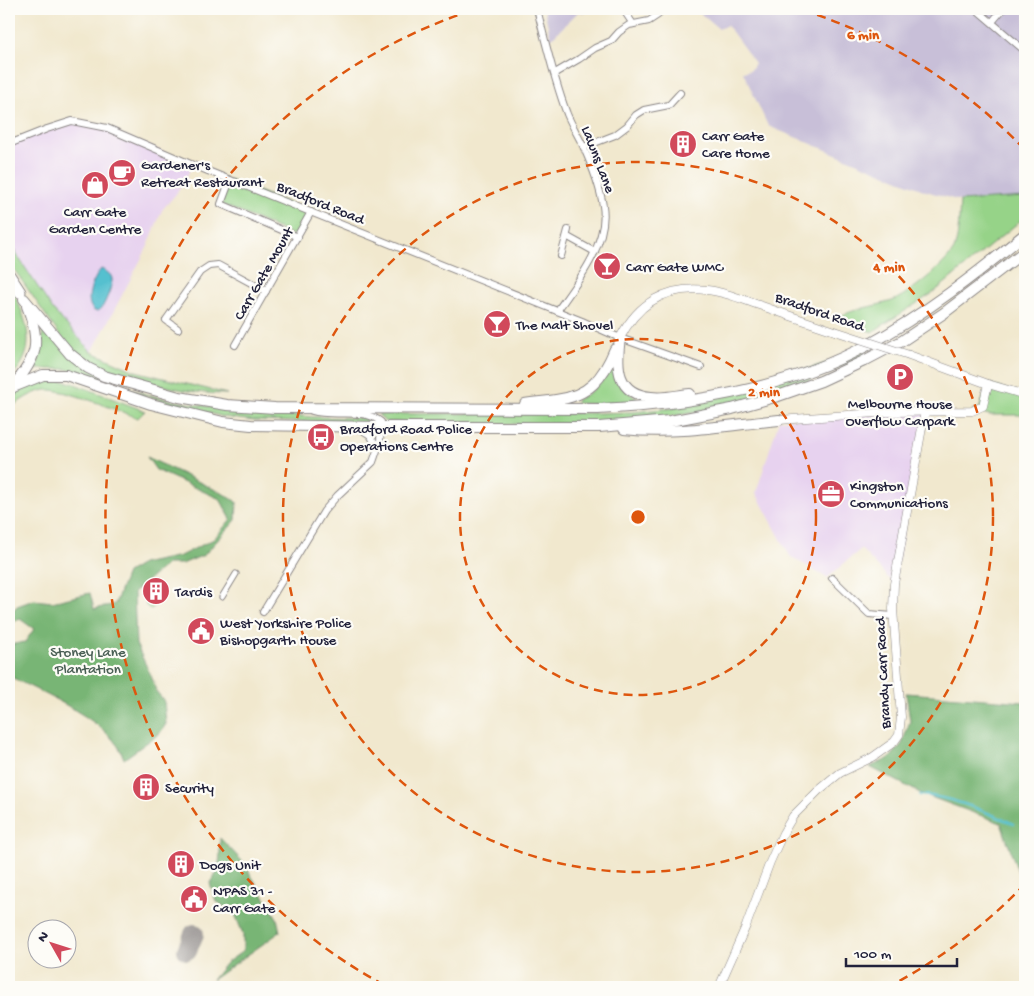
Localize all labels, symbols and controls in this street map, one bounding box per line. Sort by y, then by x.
text: 6 min [847,27,880,45]
street label: Lawns Lane [576,124,618,196]
place label: Carr Gate Care Home [702,128,770,163]
building icon: Carr Gate Care Home [668,129,698,159]
place label: Gardener's Retreat Restaurant [141,157,265,192]
cafe icon: Gardener's Retreat Restaurant [107,158,137,188]
shop icon: Carr Gate Garden Centre [80,170,110,200]
street label: Bradford Road [273,178,368,230]
place label: Carr Gate Garden Centre [49,204,141,239]
street label: Carr Gate Mount [231,223,300,324]
bar icon: Carr Gate WMC [592,251,622,281]
place label: Carr Gate WMC [626,259,724,277]
text: 4 min [872,259,906,277]
street label: Bradford Road [772,289,867,337]
bar icon: The Malt Shovel [482,309,512,339]
place label: The Malt Shovel [515,317,613,335]
parking icon: Melbourne House Overflow Carpark [885,362,915,392]
text: 2 min [748,384,781,402]
place label: Melbourne House Overflow Carpark [845,396,956,431]
place label: Bradford Road Police Operations Centre [339,421,472,456]
bus stop icon: Bradford Road Police Operations Centre [306,422,336,452]
place label: Kingston Communications [850,478,948,513]
office icon: Kingston Communications [816,479,846,509]
centre of rings [629,508,647,526]
building icon: Tardis [141,576,171,606]
place label: Tardis [174,584,212,602]
place label: West Yorkshire Police Bishopgarth House [219,615,352,650]
public building icon: West Yorkshire Police Bishopgarth House [186,616,216,646]
street label: Brandy Carr Road [872,616,896,730]
park label: Stoney Lane Plantation [50,644,126,679]
building icon: Security [131,772,161,802]
place label: Security [165,780,215,798]
building icon: Dogs Unit [166,849,196,879]
place label: Dogs Unit [199,857,262,875]
place label: NPAS 31 - Carr Gate [213,883,276,918]
public building icon: NPAS 31 - Carr Gate [179,884,209,914]
north arrow [28,918,78,968]
text: N [34,928,53,946]
scale bar [846,936,958,968]
text: 100 m [853,946,892,964]

